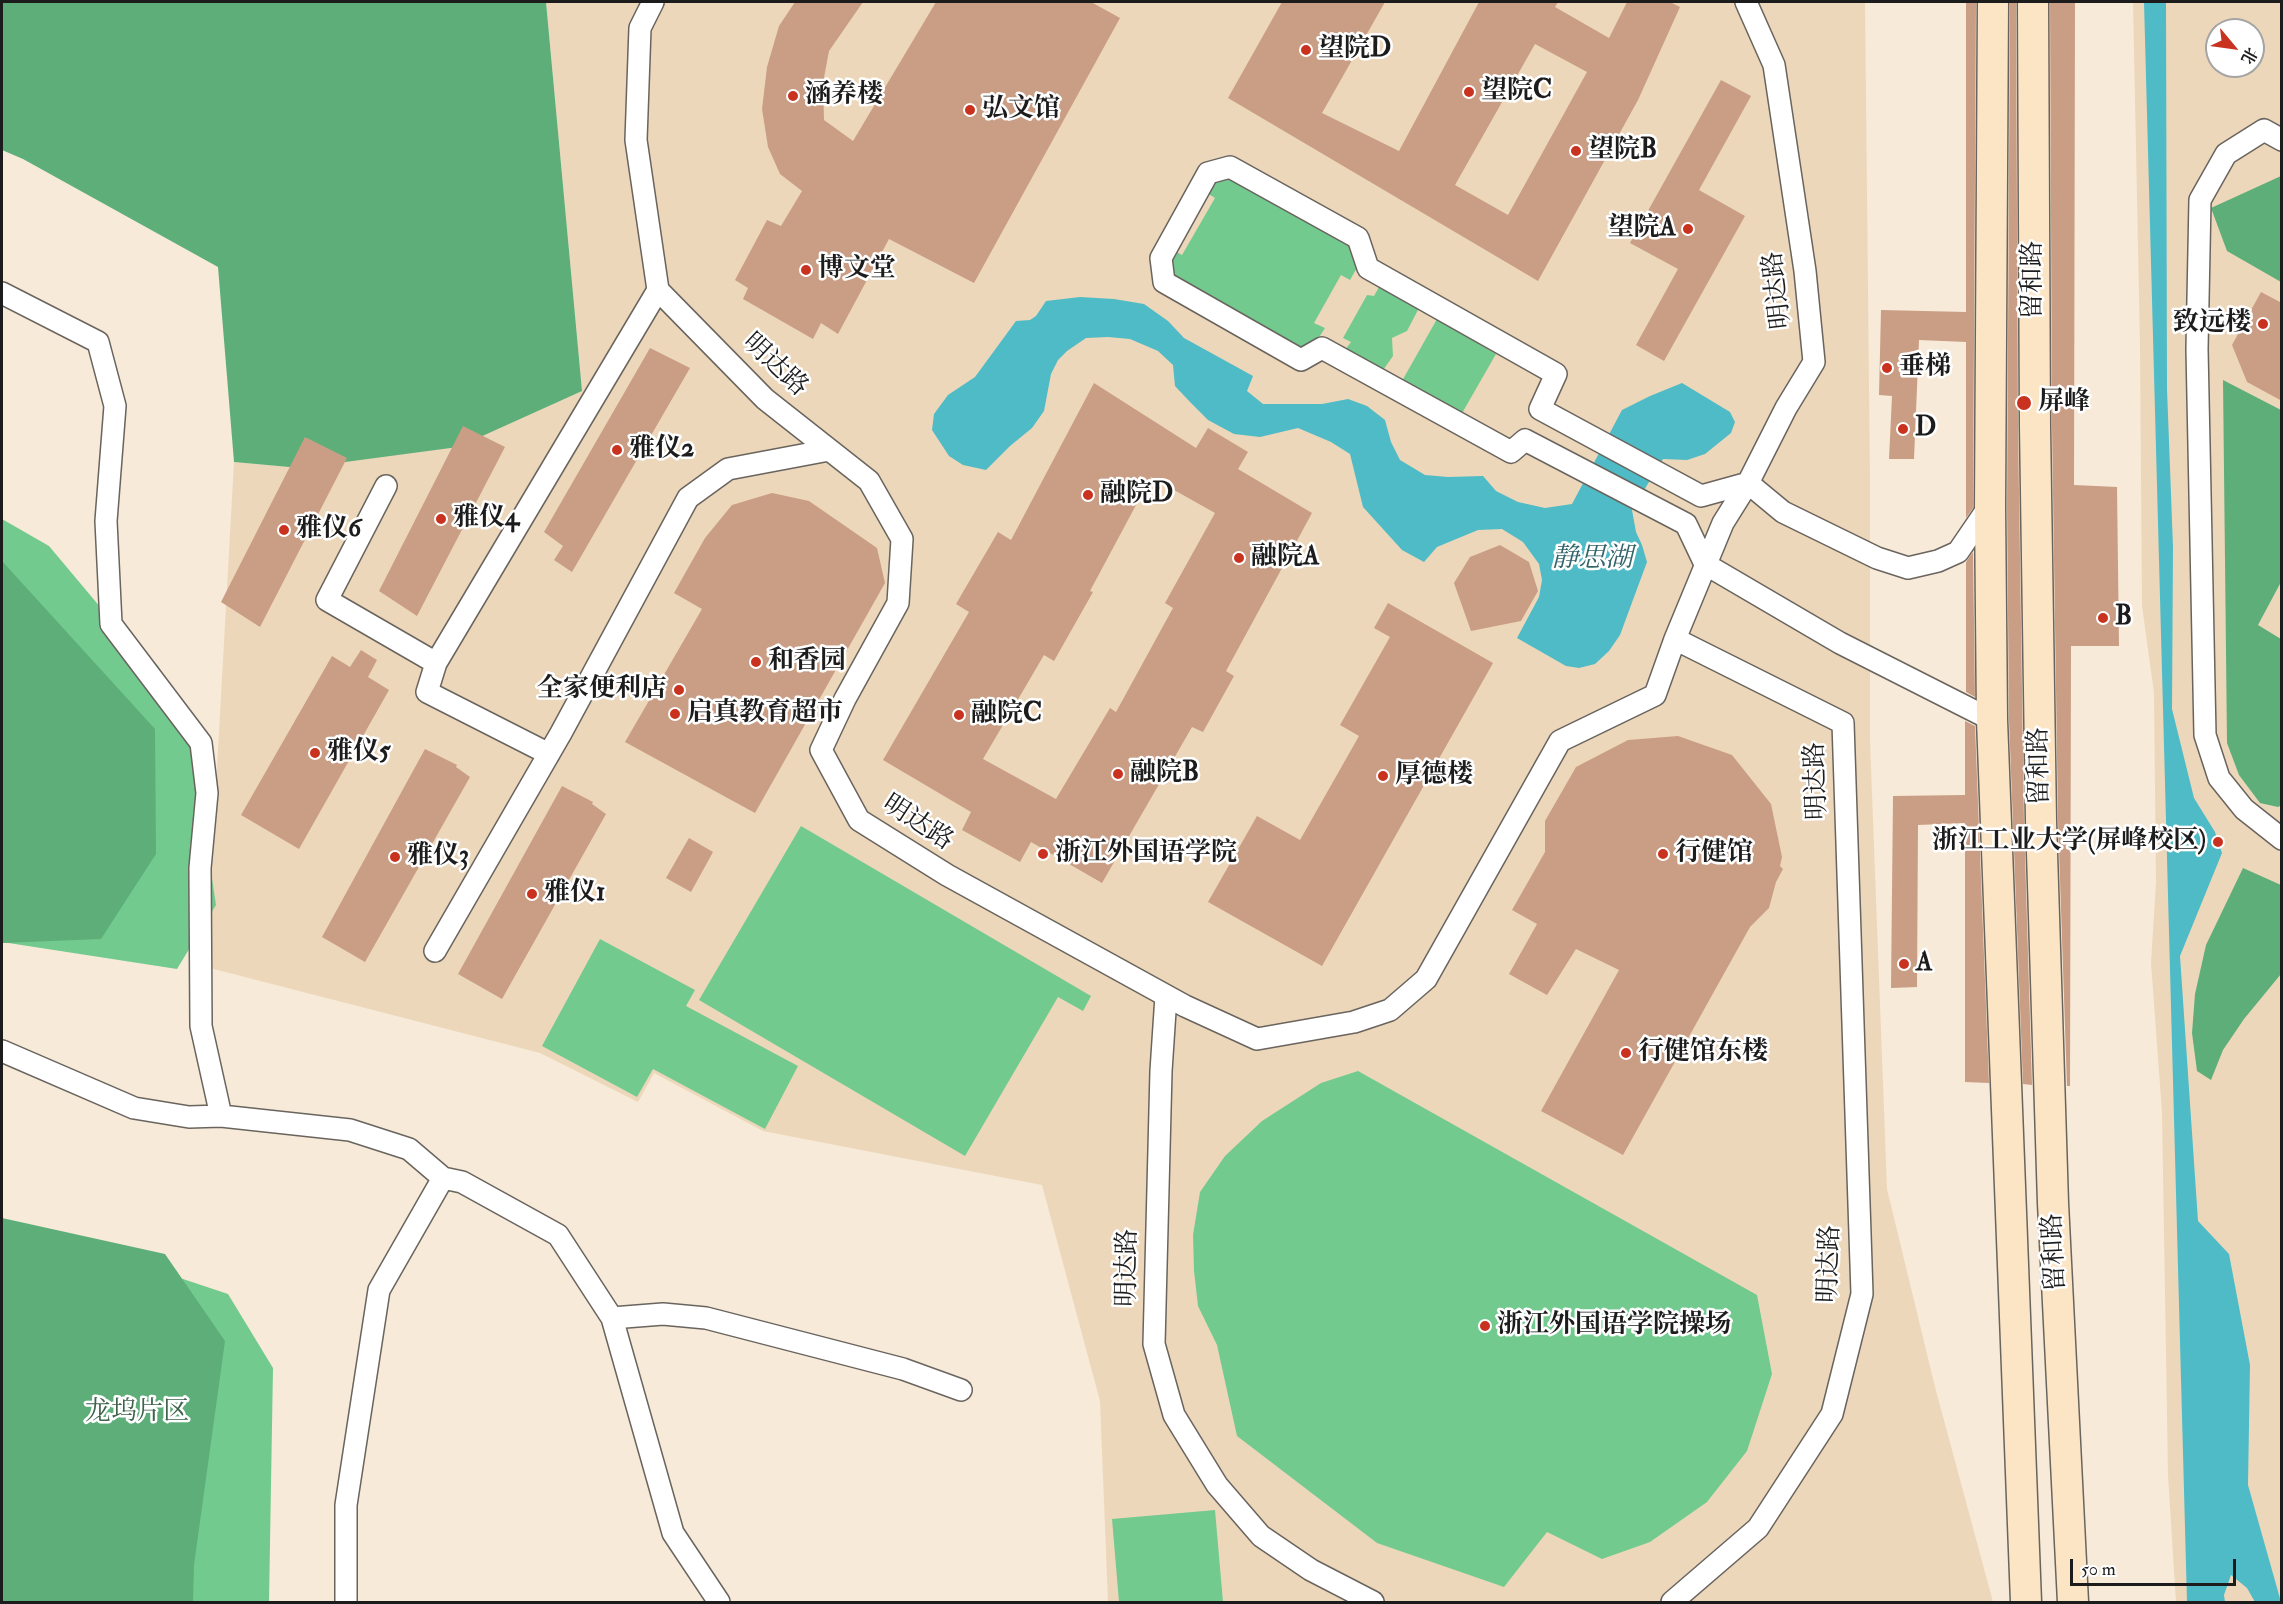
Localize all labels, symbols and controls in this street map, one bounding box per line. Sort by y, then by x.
north arrow [2205,18,2265,78]
place label: 望院D [1318,34,1391,66]
marker: 望院D [1299,43,1313,57]
text: 北 [2236,44,2262,68]
place label: 望院C [1481,76,1552,108]
place label: 涵养楼 [805,80,883,112]
marker: 望院C [1462,85,1476,99]
marker: 涵养楼 [786,89,800,103]
place label: 弘文馆 [982,94,1060,126]
marker: 弘文馆 [963,103,977,117]
place label: 望院B [1588,135,1657,167]
marker: 望院B [1569,144,1583,158]
place label: 望院A [1607,213,1676,245]
marker: 望院A [1681,222,1695,236]
street label: 留和路 [2018,241,2050,319]
street label: 明达路 [1759,249,1799,331]
place label: 博文堂 [818,254,896,286]
marker: 博文堂 [799,263,813,277]
place label: 致远楼 [2173,308,2251,340]
marker: 致远楼 [2256,317,2270,331]
street label: 明达路 [735,328,813,404]
place label: 垂梯 [1899,352,1951,384]
marker: 垂梯 [1880,361,1894,375]
place label: 屏峰 [2038,387,2090,419]
marker: 屏峰 [2015,394,2033,412]
place label: D [1915,413,1936,445]
marker: D [1896,422,1910,436]
place label: 雅仪2 [629,434,694,466]
marker: 雅仪2 [610,443,624,457]
place label: 融院D [1100,479,1173,511]
marker: 融院D [1081,488,1095,502]
place label: 雅仪4 [453,503,519,535]
marker: 雅仪4 [434,512,448,526]
place label: 雅仪6 [296,514,361,546]
marker: 雅仪6 [277,523,291,537]
place label: 融院A [1251,542,1320,574]
water label: 静思湖 [1552,544,1632,576]
marker: 融院A [1232,551,1246,565]
place label: B [2115,602,2132,634]
marker: B [2096,611,2110,625]
place label: 和香园 [768,646,846,678]
marker: 和香园 [749,655,763,669]
place label: 全家便利店 [537,674,667,706]
marker: 全家便利店 [672,683,686,697]
place label: 启真教育超市 [687,698,843,730]
place label: 融院C [971,699,1042,731]
marker: 启真教育超市 [668,707,682,721]
marker: 融院C [952,708,966,722]
street label: 留和路 [2025,727,2057,805]
place label: 雅仪5 [327,737,390,769]
street label: 明达路 [1801,741,1835,821]
marker: 雅仪5 [308,746,322,760]
place label: 融院B [1130,758,1199,790]
place label: 厚德楼 [1395,760,1473,792]
marker: 融院B [1111,767,1125,781]
marker: 厚德楼 [1376,769,1390,783]
street label: 明达路 [876,790,958,858]
place label: 浙江工业大学(屏峰校区) [1932,826,2206,858]
marker: 浙江工业大学(屏峰校区) [2211,835,2225,849]
place label: 浙江外国语学院 [1055,838,1237,870]
place label: 行健馆 [1675,838,1753,870]
place label: 雅仪3 [407,841,469,873]
marker: 浙江外国语学院 [1036,847,1050,861]
marker: 行健馆 [1656,847,1670,861]
marker: 雅仪3 [388,850,402,864]
place label: 雅仪1 [544,878,605,910]
marker: 雅仪1 [525,887,539,901]
place label: A [1916,948,1933,980]
marker: A [1897,957,1911,971]
place label: 行健馆东楼 [1638,1037,1768,1069]
marker: 行健馆东楼 [1619,1046,1633,1060]
street label: 留和路 [2038,1212,2074,1292]
street label: 明达路 [1814,1224,1848,1304]
street label: 明达路 [1113,1229,1145,1307]
place label: 浙江外国语学院操场 [1497,1310,1731,1342]
marker: 浙江外国语学院操场 [1478,1319,1492,1333]
park label: 龙坞片区 [85,1397,189,1429]
scale bar [2073,1547,2240,1585]
text: 50 m [2081,1558,2116,1581]

